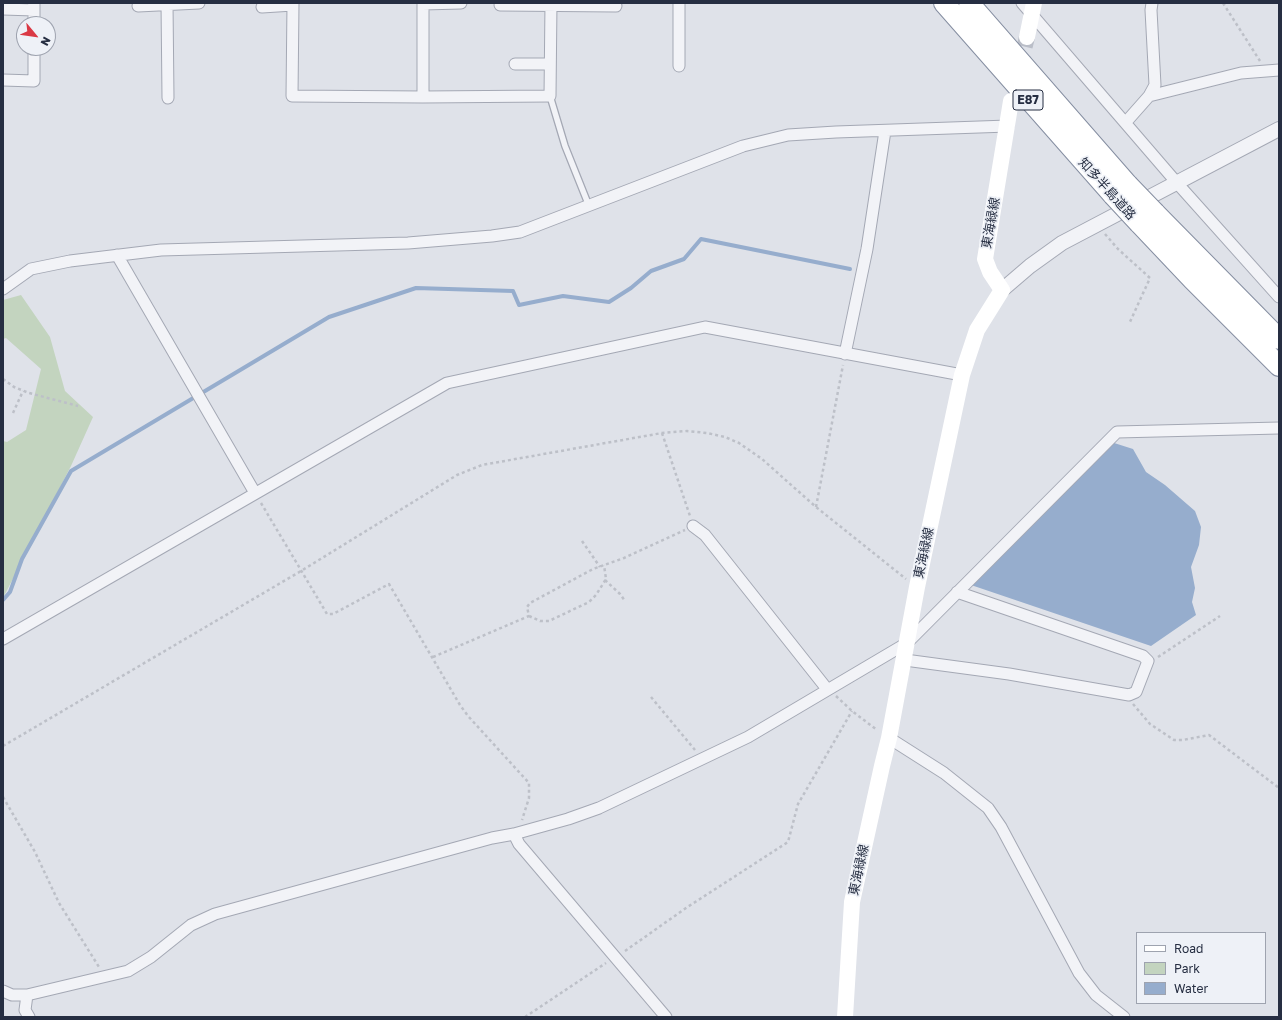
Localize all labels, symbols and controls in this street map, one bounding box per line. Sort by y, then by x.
north arrow [16,16,56,56]
text: N [38,35,54,48]
road number: E87 [1013,90,1043,110]
street label: 知多半島道路 [1075,155,1139,223]
street label: 東海緑線 [979,196,1003,250]
street label: 東海緑線 [911,526,937,580]
street label: 東海緑線 [846,843,872,897]
legend [1136,932,1266,1004]
text: Road [1174,941,1203,956]
text: Park [1174,961,1200,976]
text: Water [1174,981,1208,996]

